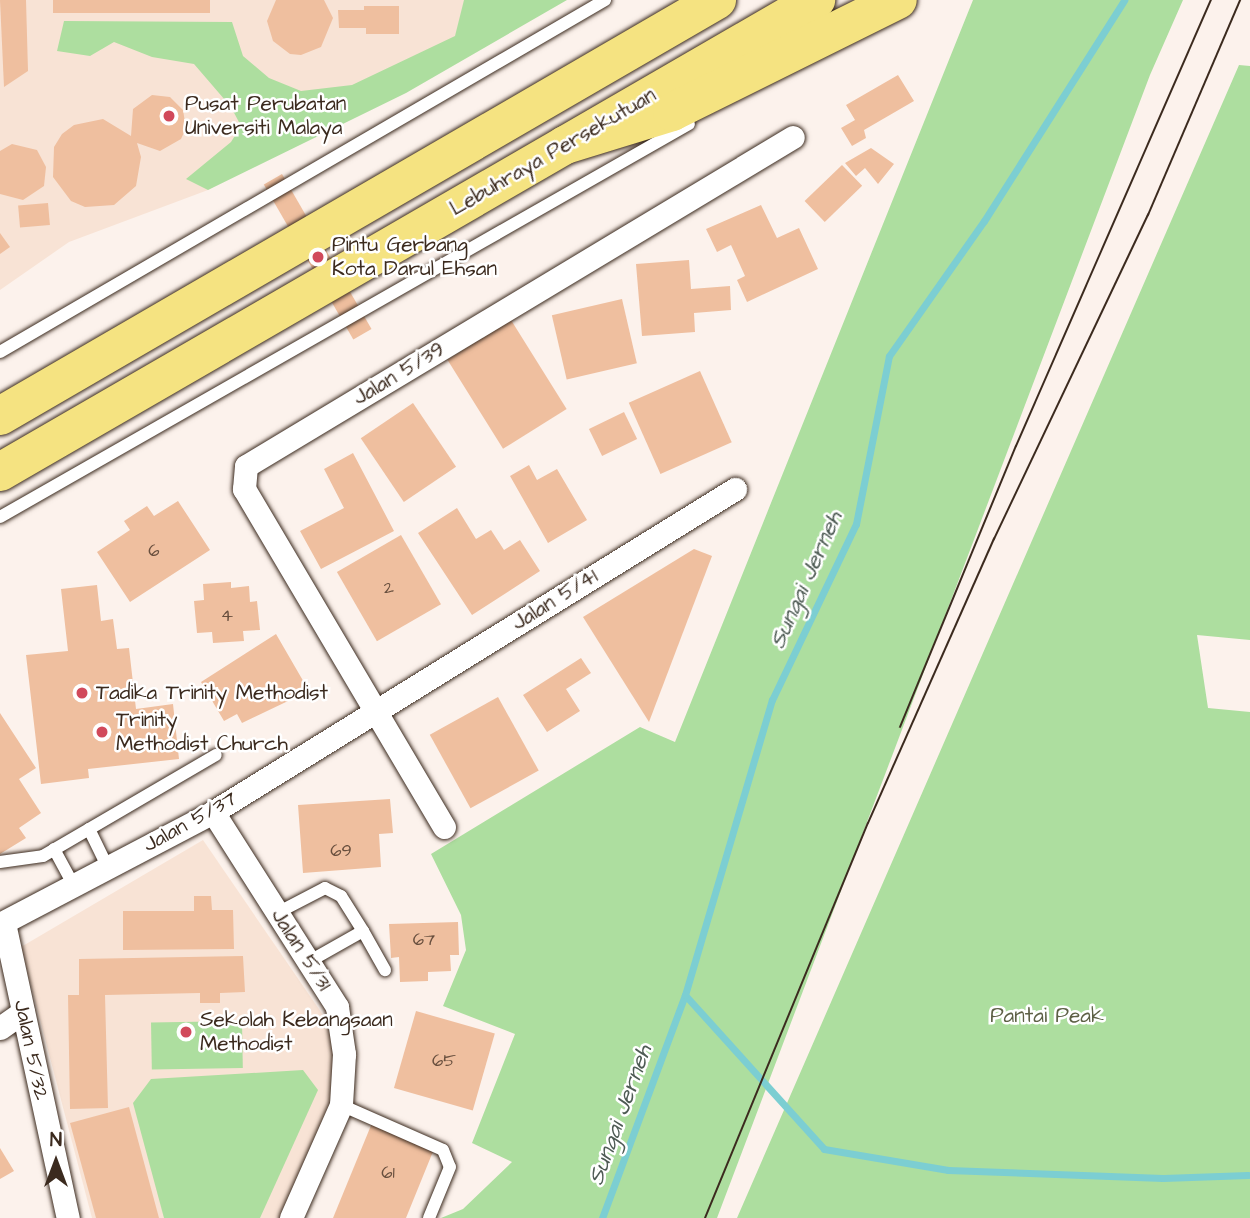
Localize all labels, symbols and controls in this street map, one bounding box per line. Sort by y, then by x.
street label: Lebuhraya Persekutuan [445,83,661,221]
place label: Pusat Perubatan Universiti Malaya [185,91,346,141]
marker: Pusat Perubatan Universiti Malaya [159,106,179,126]
place label: Pintu Gerbang Kota Darul Ehsan [332,232,497,282]
marker: Pintu Gerbang Kota Darul Ehsan [310,249,326,265]
street label: Jalan 5/39 [349,337,449,411]
water label: Sungai Jerneh [764,507,848,653]
house number: 6 [148,540,160,562]
street label: Jalan 5/41 [508,564,602,636]
house number: 2 [384,577,394,599]
house number: 4 [221,605,233,627]
place label: Tadika Trinity Methodist [96,680,328,706]
marker: Tadika Trinity Methodist [74,685,90,701]
place label: Trinity Methodist Church [116,707,288,757]
marker: Trinity Methodist Church [94,724,110,740]
street label: Jalan 5/37 [139,786,241,858]
house number: 69 [330,840,352,862]
street label: Jalan 5/31 [265,904,337,996]
house number: 67 [413,929,435,951]
street label: Jalan 5/32 [8,998,54,1102]
park label: Pantai Peak [990,1003,1104,1029]
place label: Sekolah Kebangsaan Methodist [200,1007,393,1057]
marker: Sekolah Kebangsaan Methodist [178,1024,194,1040]
water label: Sungai Jerneh [582,1041,658,1189]
house number: 65 [432,1050,456,1072]
north arrow [21,1127,91,1197]
text: N [50,1127,62,1154]
house number: 61 [381,1162,395,1184]

